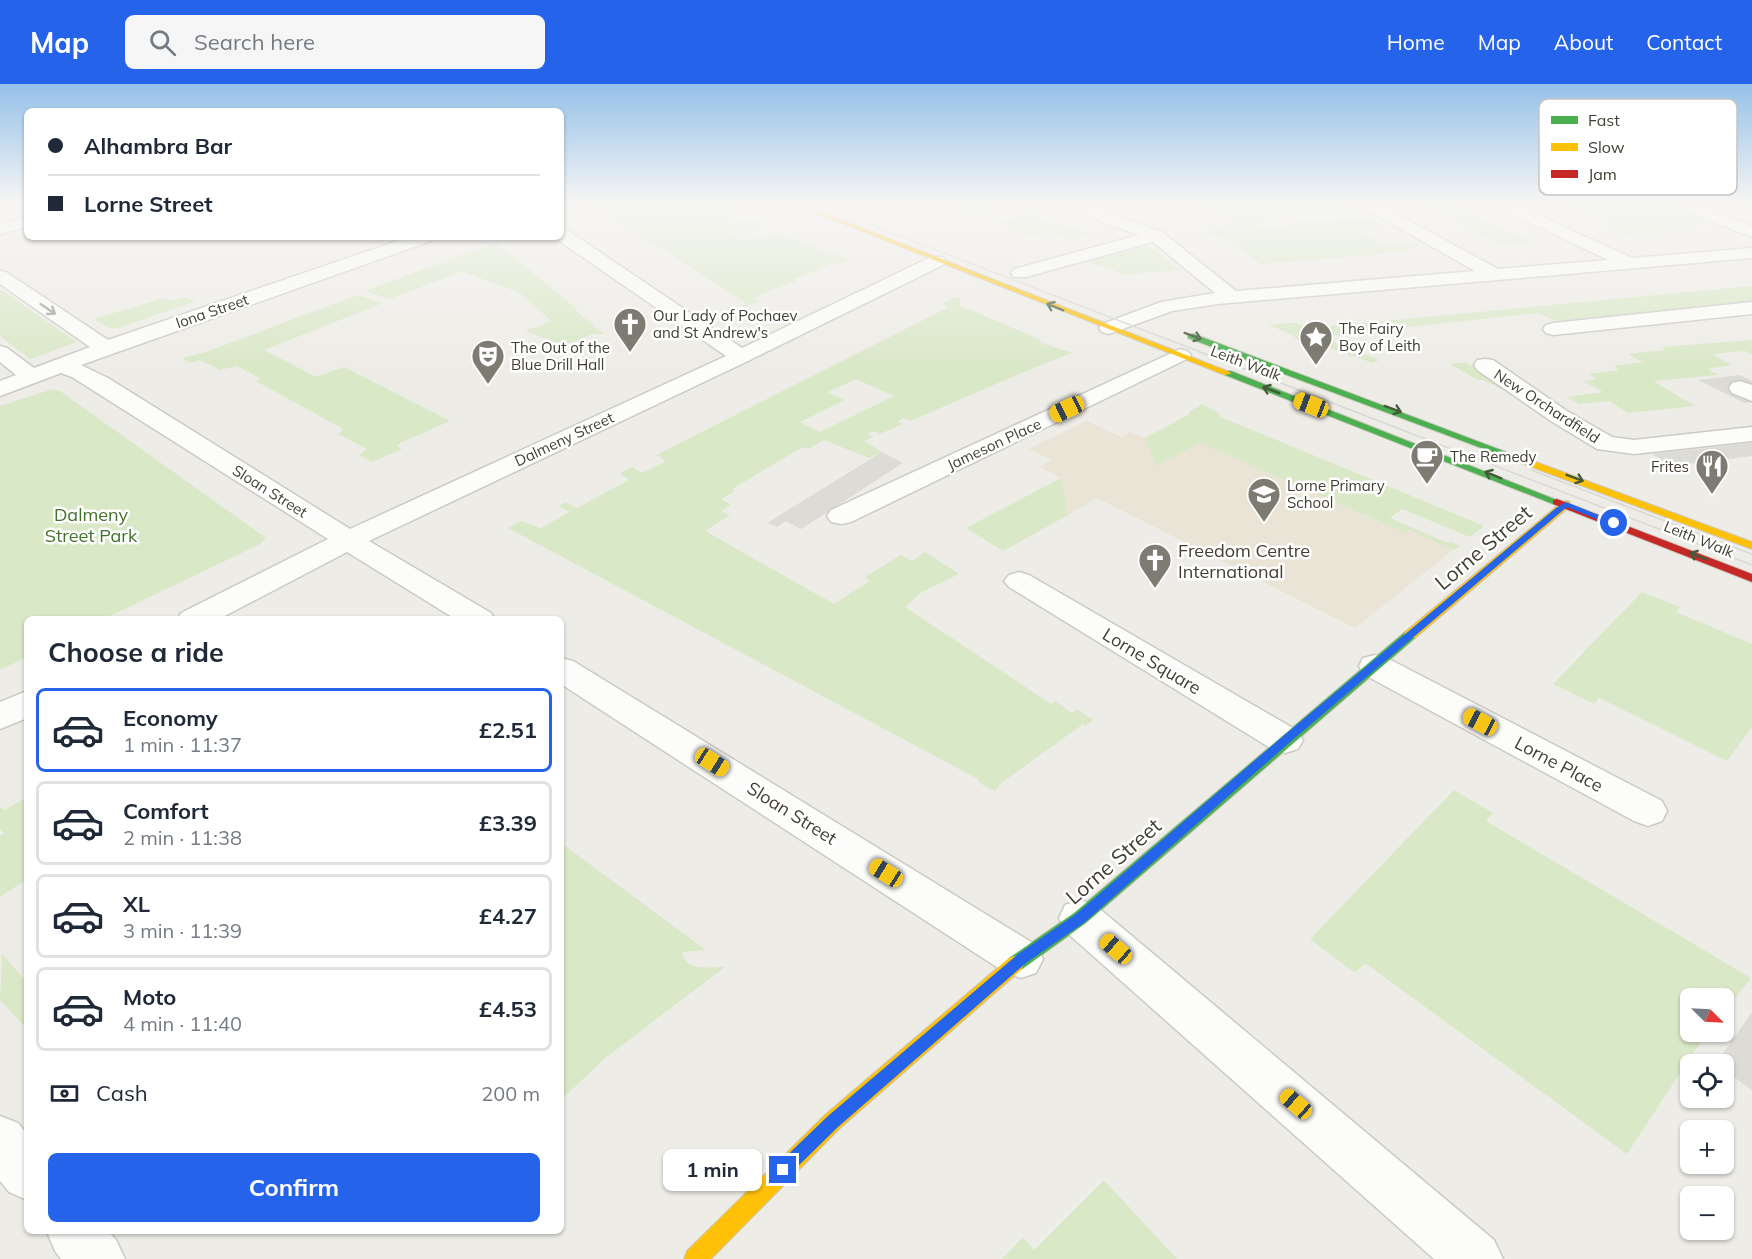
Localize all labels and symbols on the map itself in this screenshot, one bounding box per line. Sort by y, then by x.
legend [1539,99,1737,195]
text: Fast [1588,110,1620,130]
text: Slow [1588,137,1625,157]
text: Jam [1588,164,1617,184]
street label: Iona Street [173,290,251,332]
one-way arrow [1046,301,1064,312]
one-way arrow [40,303,56,315]
church icon: Our Lady of Pochaev and St Andrew's [612,306,648,353]
place label: Our Lady of Pochaev and St Andrew's [653,306,797,342]
place icon: The Fairy Boy of Leith [1298,319,1334,366]
place label: The Fairy Boy of Leith [1339,319,1421,355]
one-way arrow [1183,332,1202,343]
theatre icon: The Out of the Blue Drill Hall [470,338,506,385]
place label: The Out of the Blue Drill Hall [511,338,610,374]
street label: Leith Walk [1208,341,1284,385]
street label: New Orchardfield [1491,365,1603,447]
one-way arrow [1262,384,1281,395]
car [1291,390,1331,420]
car [1047,393,1087,425]
one-way arrow [1383,404,1401,415]
street label: Dalmeny Street [511,408,617,470]
street label: Jameson Place [944,414,1044,474]
cafe icon: The Remedy [1409,438,1445,485]
place label: The Remedy [1450,447,1537,466]
restaurant icon: Frites [1694,448,1730,495]
place label: Frites [1651,457,1689,476]
street label: Sloan Street [229,461,311,521]
one-way arrow [1484,469,1502,480]
one-way arrow [1565,473,1584,484]
school or university icon: Lorne Primary School [1246,476,1282,523]
place label: Lorne Primary School [1287,476,1385,512]
street label: Lorne Street [1429,499,1537,595]
park label: Dalmeny Street Park [45,503,138,547]
route start [1600,509,1627,536]
street label: Leith Walk [1661,516,1737,562]
place label: Freedom Centre International [1178,539,1310,583]
church icon: Freedom Centre International [1137,542,1173,589]
one-way arrow [1689,550,1707,561]
street label: Lorne Square [1099,623,1205,699]
car [1460,706,1500,738]
street label: Lorne Place [1511,731,1607,797]
car [692,745,732,779]
street label: Sloan Street [743,776,841,850]
street label: Lorne Street [1060,812,1166,910]
car [866,856,906,890]
car [1097,930,1135,968]
north arrow [1680,988,1734,1042]
car [1277,1085,1315,1123]
callout: 1 min [663,1149,762,1191]
route end [769,1156,796,1183]

